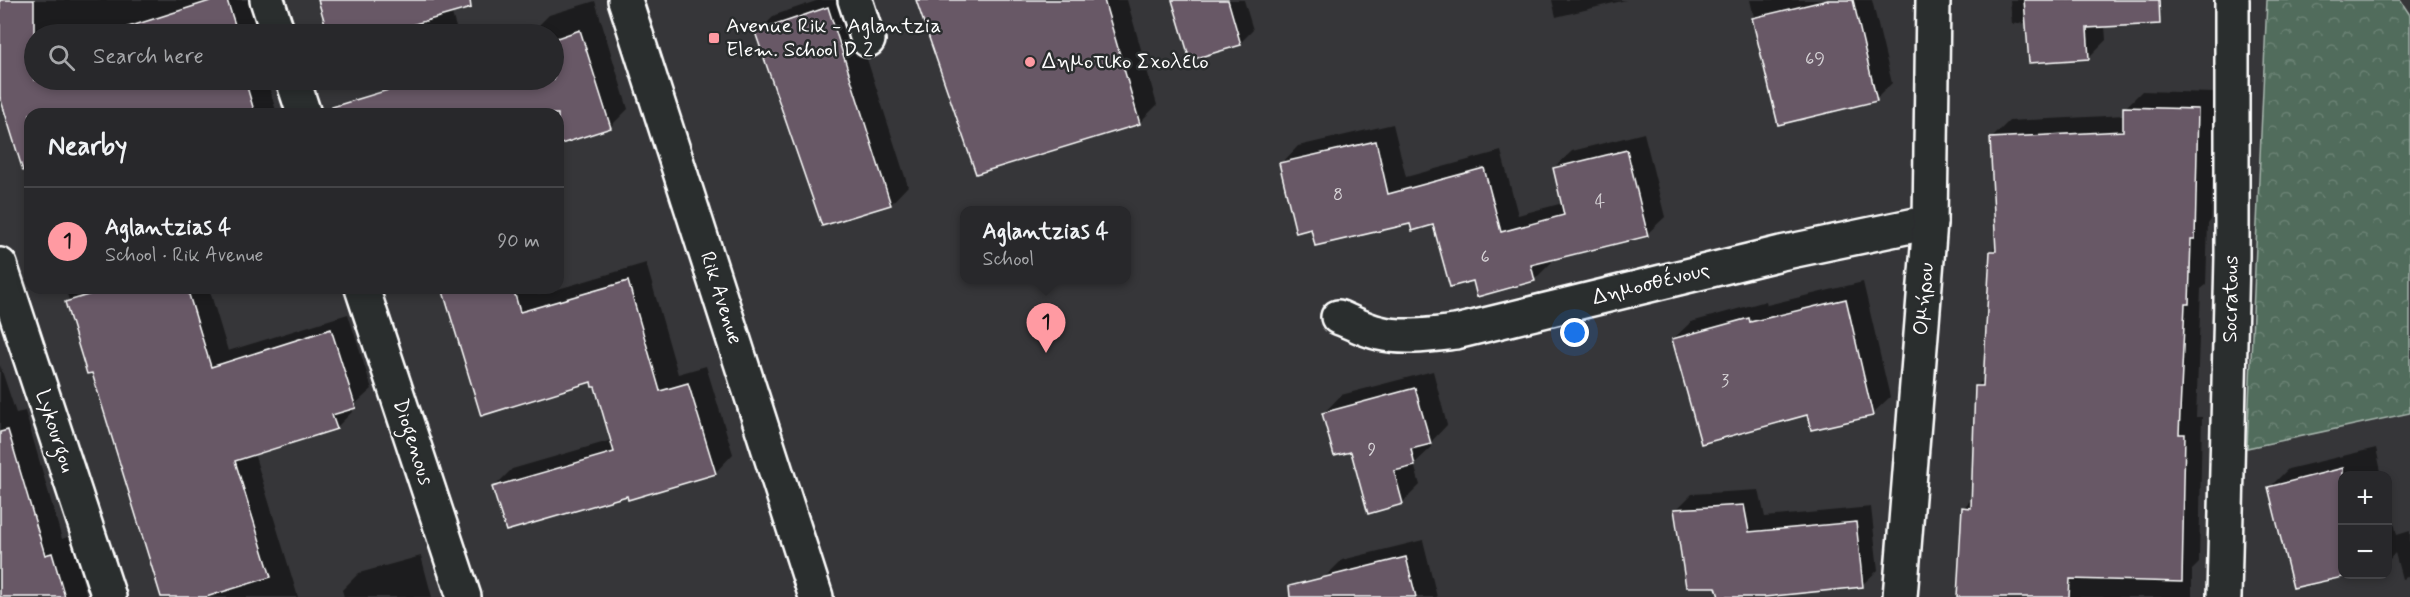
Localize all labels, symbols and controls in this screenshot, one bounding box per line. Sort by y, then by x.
place label: Avenue Rik - Aglantzia Elem. School D 2 [726,12,941,64]
search box [24,24,564,90]
marker: Avenue Rik - Aglantzia Elem. School D 2 [707,31,721,45]
icon: search [45,41,78,74]
text: Search here [93,43,204,71]
house number: 69 [1805,47,1825,71]
place label: Δημοτικο Σχολειο [1042,48,1209,76]
marker: Δημοτικο Σχολειο [1023,55,1037,69]
text: Nearby [48,130,127,164]
house number: 8 [1333,183,1343,207]
house number: 4 [1595,190,1605,214]
popup [960,206,1131,284]
text: Aglantzias 4 [105,214,231,242]
text: Aglantzias 4 [983,218,1109,246]
text: 1 [63,228,72,255]
text: 90 m [497,228,540,255]
text: School · Rik Avenue [105,242,264,269]
house number: 6 [1480,245,1490,269]
text: School [983,246,1034,273]
street label: Rik Avenue [693,248,749,348]
street label: Δημοσθένους [1589,255,1713,312]
street label: Socratous [2216,255,2246,343]
street label: Ομήρου [1907,261,1941,337]
pin: 1 [1026,304,1066,353]
your location [1560,318,1589,347]
house number: 3 [1721,369,1729,393]
street label: Lykourgou [27,386,82,477]
street label: Diogenous [384,395,440,489]
house number: 9 [1368,438,1377,462]
map controls [2338,471,2392,579]
button: + [2338,471,2392,525]
button: − [2338,525,2392,579]

